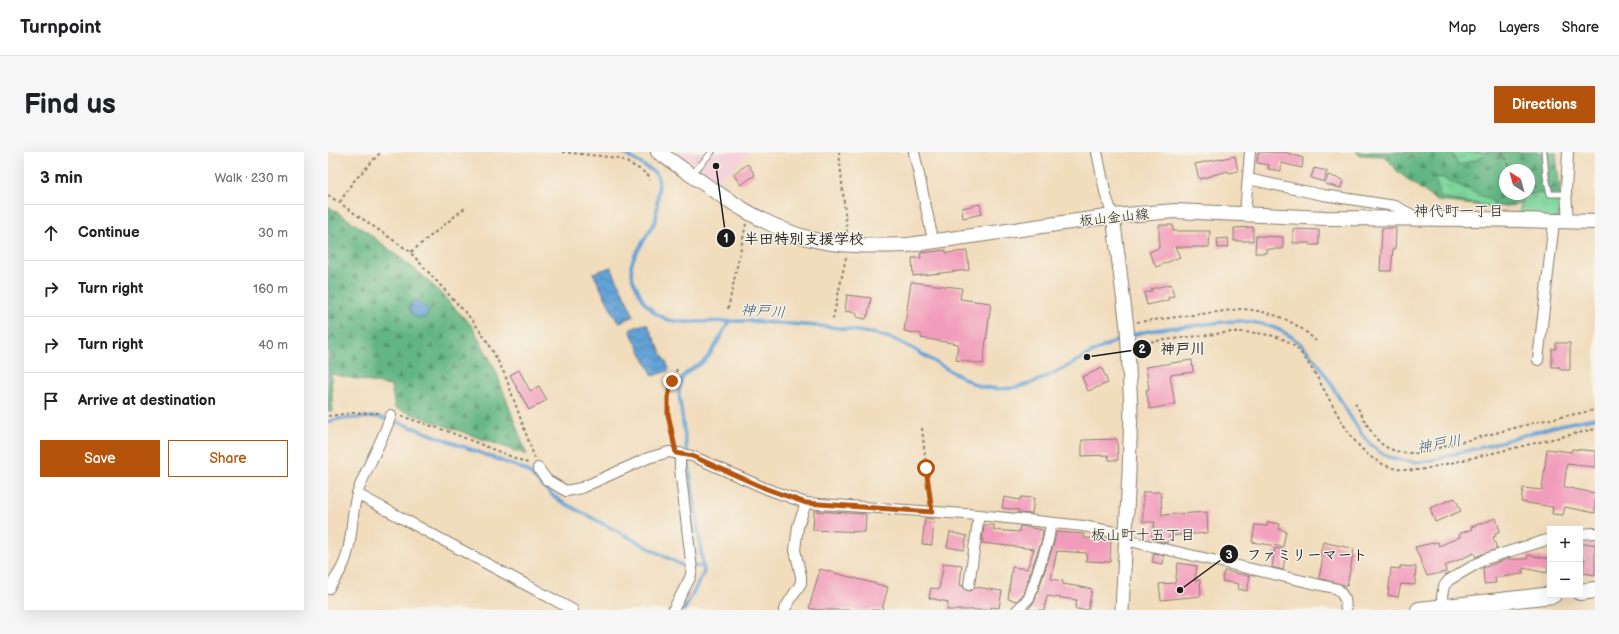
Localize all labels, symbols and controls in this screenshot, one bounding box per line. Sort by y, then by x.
text: Turnpoint [20,16,101,39]
text: Map [1448,19,1476,36]
text: Layers [1498,19,1540,36]
text: Share [1562,19,1599,36]
button: Directions [1494,86,1595,123]
text: Find us [24,88,116,121]
north arrow [1499,164,1535,200]
text: 3 min [40,168,83,188]
text: Walk · 230 m [214,170,288,186]
district label: 神代町一丁目 [1414,202,1504,221]
street label: 板山金山線 [1078,205,1150,230]
icon: ahead [40,222,62,244]
text: Continue [78,223,140,242]
text: 30 m [258,225,288,241]
callout: 半田特別支援学校 [716,225,872,252]
text: 半田特別支援学校 [744,230,864,249]
text: 1 [723,231,729,246]
icon: right [40,278,62,300]
text: Turn right [78,279,143,298]
text: 160 m [253,281,288,297]
water label: 神戸川 [740,301,786,322]
icon: right [40,334,62,356]
text: Turn right [78,335,143,354]
callout: 神戸川 [1132,335,1213,362]
text: 40 m [258,337,288,353]
text: 神戸川 [1160,340,1206,359]
text: 2 [1138,342,1146,357]
route end [663,372,681,390]
icon: arrive [40,390,62,412]
text: Arrive at destination [78,391,216,410]
water label: 神戸川 [1415,431,1463,458]
button: Save [40,440,160,477]
button: Share [168,440,288,477]
route start [917,459,935,477]
district label: 板山町十五丁目 [1090,526,1196,545]
map controls [1547,526,1583,598]
button: + [1547,526,1583,562]
callout: ファミリーマート [1219,541,1375,568]
text: ファミリーマート [1247,546,1367,565]
text: 3 [1225,548,1233,563]
button: − [1547,562,1583,598]

